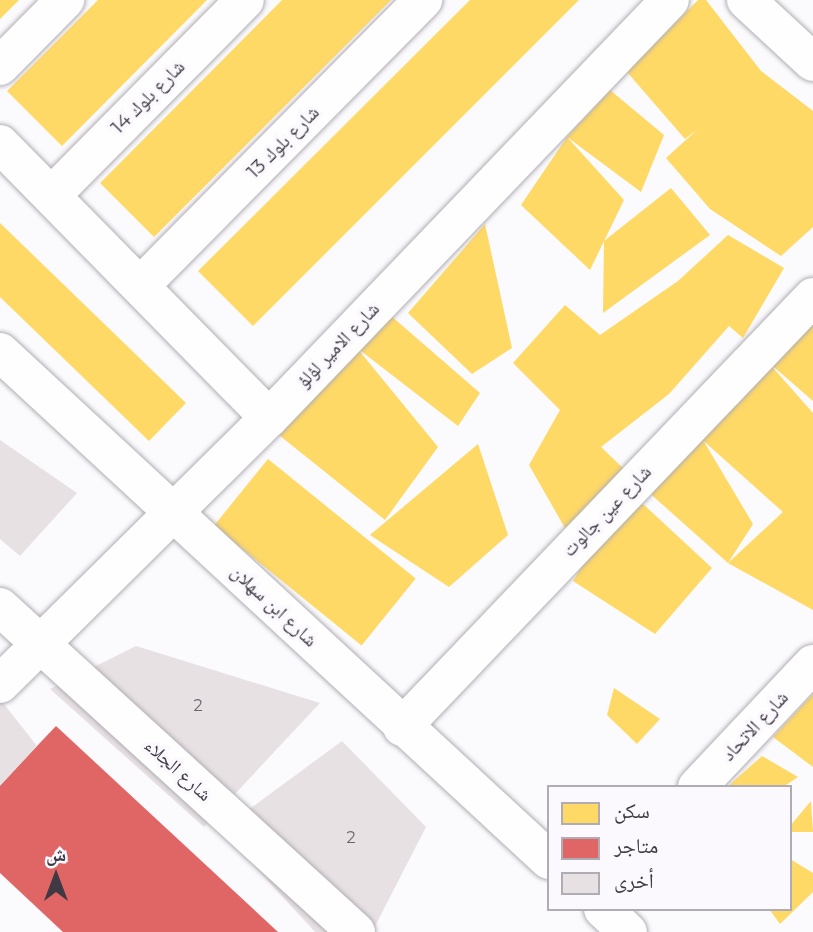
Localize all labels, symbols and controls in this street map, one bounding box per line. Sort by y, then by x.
street label: شارع بلوك 14 [106,55,190,139]
street label: شارع بلوك 13 [242,101,324,183]
street label: شارع الامير لؤلؤ [292,298,384,392]
street label: شارع عين جالوت [558,461,656,561]
street label: شارع ابن سهلان [226,560,322,652]
street label: شارع الاتحاد [717,686,793,766]
house number: 2 [193,696,203,716]
street label: شارع الجلاء [140,734,216,806]
legend [547,785,792,911]
text: سكن [614,798,650,823]
house number: 2 [346,828,356,848]
text: متاجر [614,833,658,858]
north arrow [21,841,91,911]
text: ش [46,843,66,866]
text: أخرى [614,868,654,893]

